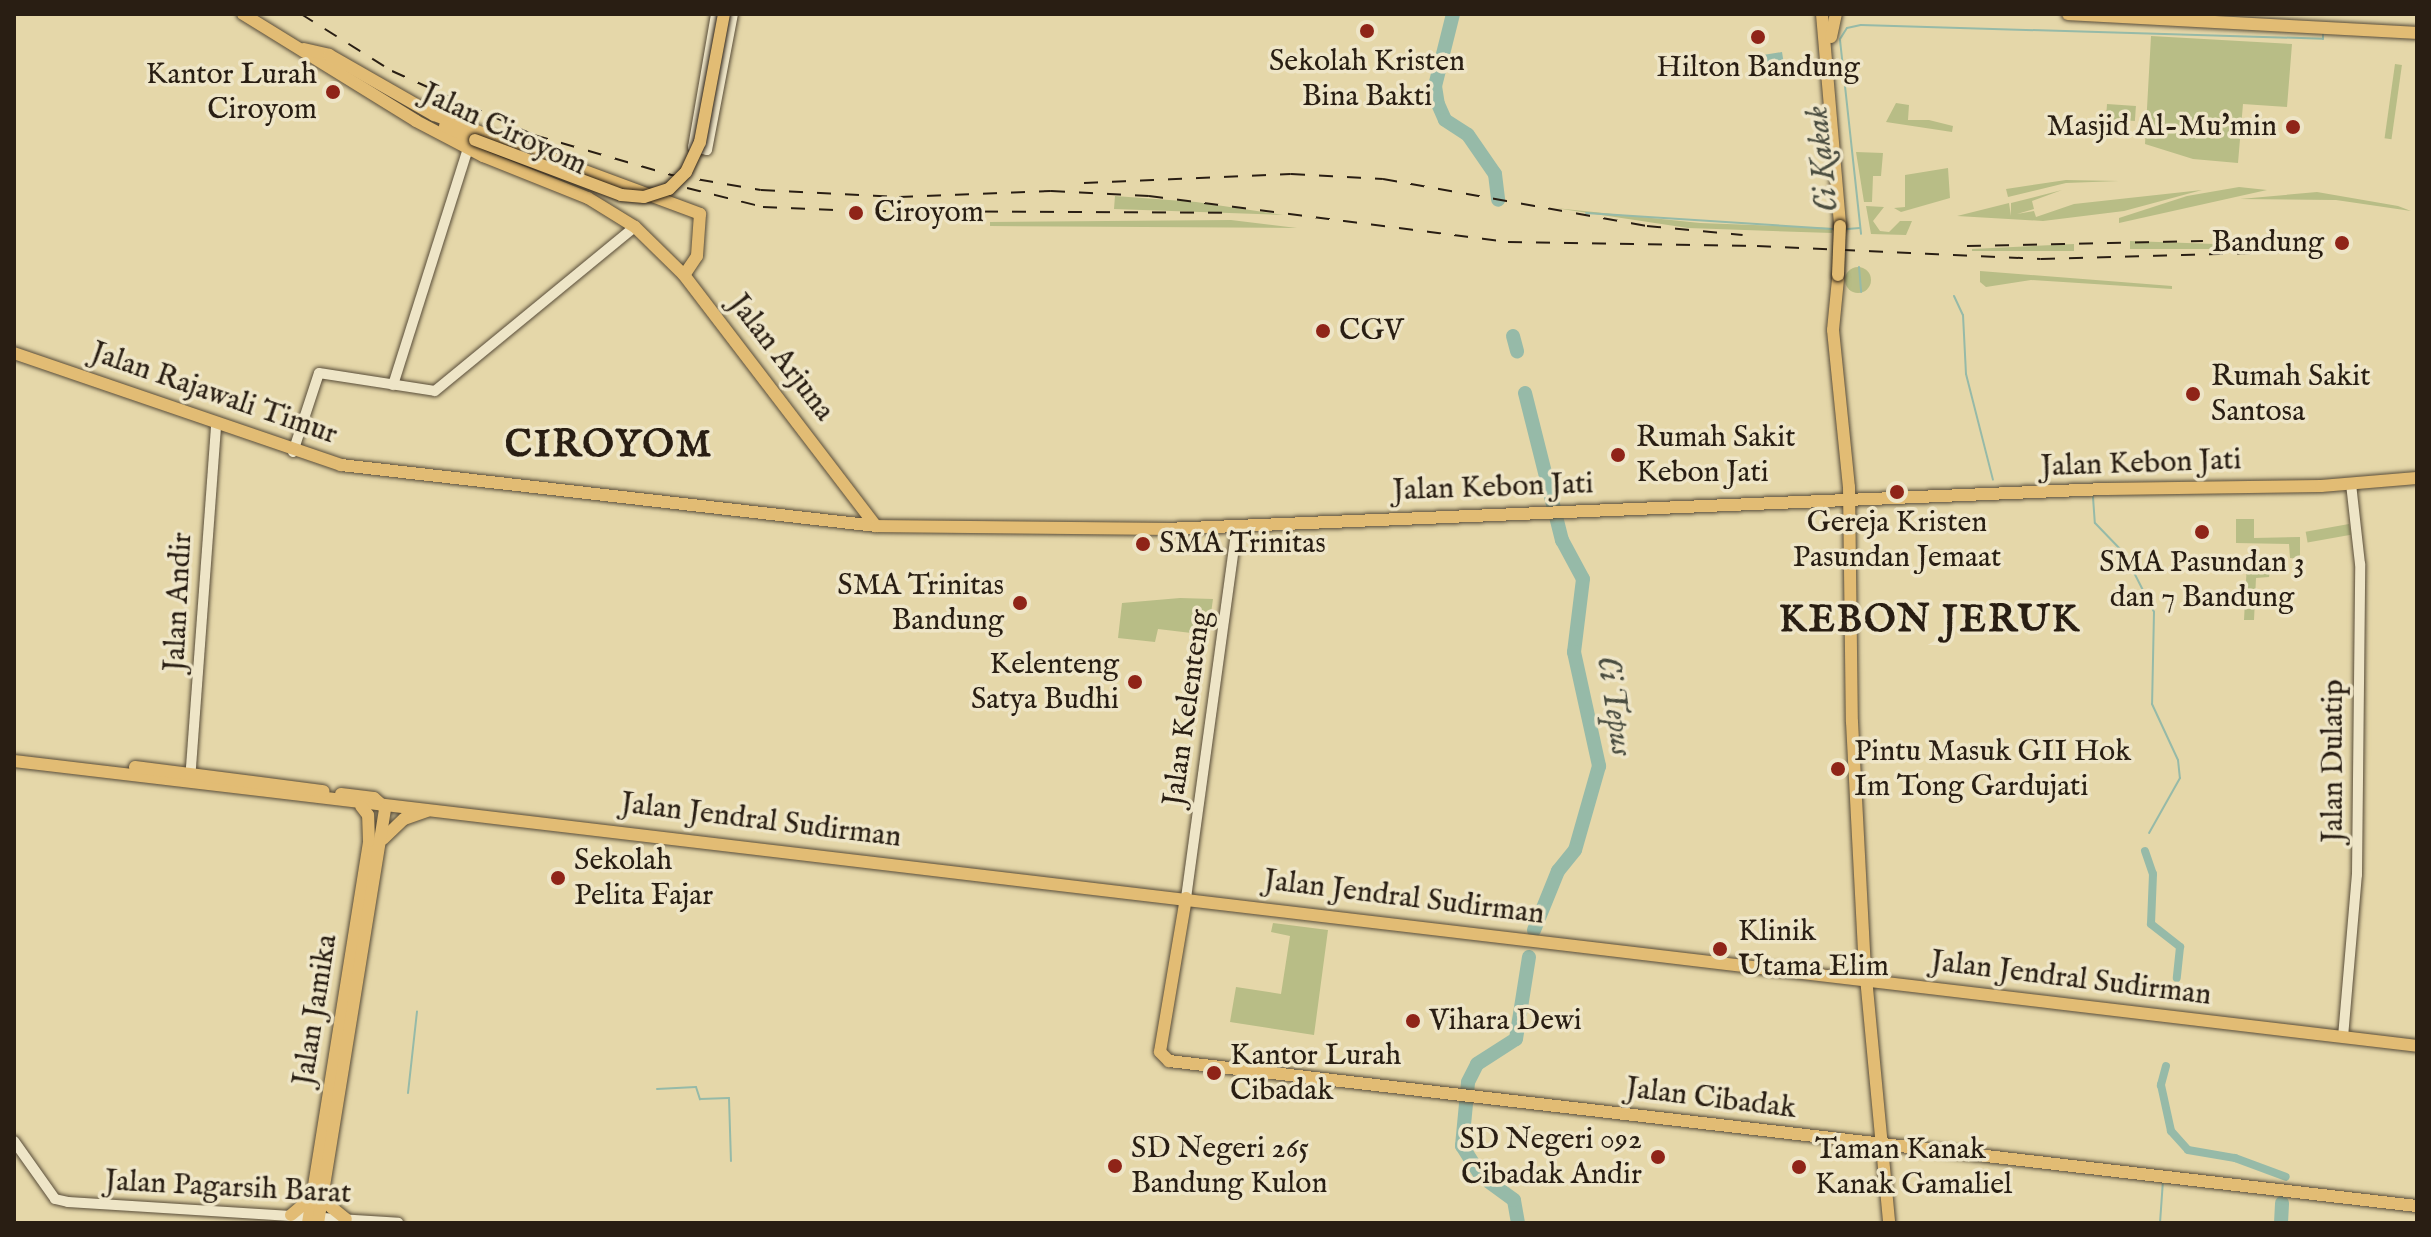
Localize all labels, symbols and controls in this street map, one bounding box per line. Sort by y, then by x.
marker: Sekolah Kristen Bina Bakti [1358,22,1376,40]
marker: Hilton Bandung [1749,28,1767,46]
place label: Sekolah Kristen Bina Bakti [1269,44,1465,114]
place label: Hilton Bandung [1656,50,1860,86]
place label: Kantor Lurah Ciroyom [146,57,317,128]
street label: Jalan Ciroyom [416,76,592,184]
marker: Kantor Lurah Ciroyom [324,83,342,101]
water label: Ci Kakak [1799,104,1849,214]
place label: Masjid Al-Mu'min [2046,109,2277,145]
marker: Masjid Al-Mu'min [2284,118,2302,136]
place label: Ciroyom [874,195,984,231]
marker: Ciroyom [845,202,867,224]
place label: Bandung [2211,225,2324,261]
marker: Bandung [2331,232,2353,254]
street label: Jalan Arjuna [720,287,842,429]
place label: CGV [1339,313,1404,349]
marker: CGV [1314,322,1332,340]
street label: Jalan Rajawali Timur [86,335,342,453]
place label: Rumah Sakit Santosa [2211,359,2371,430]
marker: Rumah Sakit Santosa [2182,383,2204,405]
place label: Rumah Sakit Kebon Jati [1636,420,1796,490]
district label: CIROYOM [505,424,713,470]
street label: Jalan Kebon Jati [2040,443,2242,485]
marker: Rumah Sakit Kebon Jati [1607,444,1629,466]
street label: Jalan Kebon Jati [1392,467,1594,509]
marker: Gereja Kristen Pasundan Jemaat [1888,483,1906,501]
place label: Gereja Kristen Pasundan Jemaat [1793,505,2001,576]
marker: SMA Pasundan 3 dan 7 Bandung [2193,523,2211,541]
place label: SMA Trinitas [1159,526,1326,562]
street label: Jalan Andir [157,531,201,673]
marker: SMA Trinitas [1134,535,1152,553]
place label: SMA Pasundan 3 dan 7 Bandung [2099,545,2305,616]
place label: SMA Trinitas Bandung [837,568,1004,638]
marker: SMA Trinitas Bandung [1011,594,1029,612]
district label: KEBON JERUK [1779,599,2081,645]
street label: Jalan Kelenteng [1156,608,1220,808]
place label: Kelenteng Satya Budhi [971,647,1119,718]
water label: Ci Tepus [1586,653,1640,759]
marker: Kelenteng Satya Budhi [1126,673,1144,691]
street label: Jalan Dulatip [2316,679,2352,843]
place label: Pintu Masuk GII Hok Im Tong Gardujati [1854,734,2131,804]
marker: Pintu Masuk GII Hok Im Tong Gardujati [1829,760,1847,778]
street label: Jalan Jendral Sudirman [619,786,903,856]
place label: Sekolah Pelita Fajar [574,843,713,914]
street label: Jalan Jendral Sudirman [1262,863,1546,933]
marker: Sekolah Pelita Fajar [549,869,567,887]
place label: Klinik Utama Elim [1738,914,1889,984]
street label: Jalan Jamika [286,932,346,1088]
marker: Klinik Utama Elim [1709,938,1731,960]
street label: Jalan Jendral Sudirman [1929,944,2213,1014]
place label: Vihara Dewi [1429,1003,1582,1039]
marker: Vihara Dewi [1404,1012,1422,1030]
place label: Kantor Lurah Cibadak [1230,1038,1401,1108]
marker: Kantor Lurah Cibadak [1205,1064,1223,1082]
street label: Jalan Cibadak [1624,1071,1798,1127]
place label: SD Negeri 092 Cibadak Andir [1460,1122,1642,1192]
place label: SD Negeri 265 Bandung Kulon [1131,1131,1327,1202]
place label: Taman Kanak Kanak Gamaliel [1815,1132,2012,1202]
marker: SD Negeri 092 Cibadak Andir [1649,1148,1667,1166]
marker: SD Negeri 265 Bandung Kulon [1106,1157,1124,1175]
marker: Taman Kanak Kanak Gamaliel [1790,1158,1808,1176]
street label: Jalan Pagarsih Barat [104,1164,352,1212]

